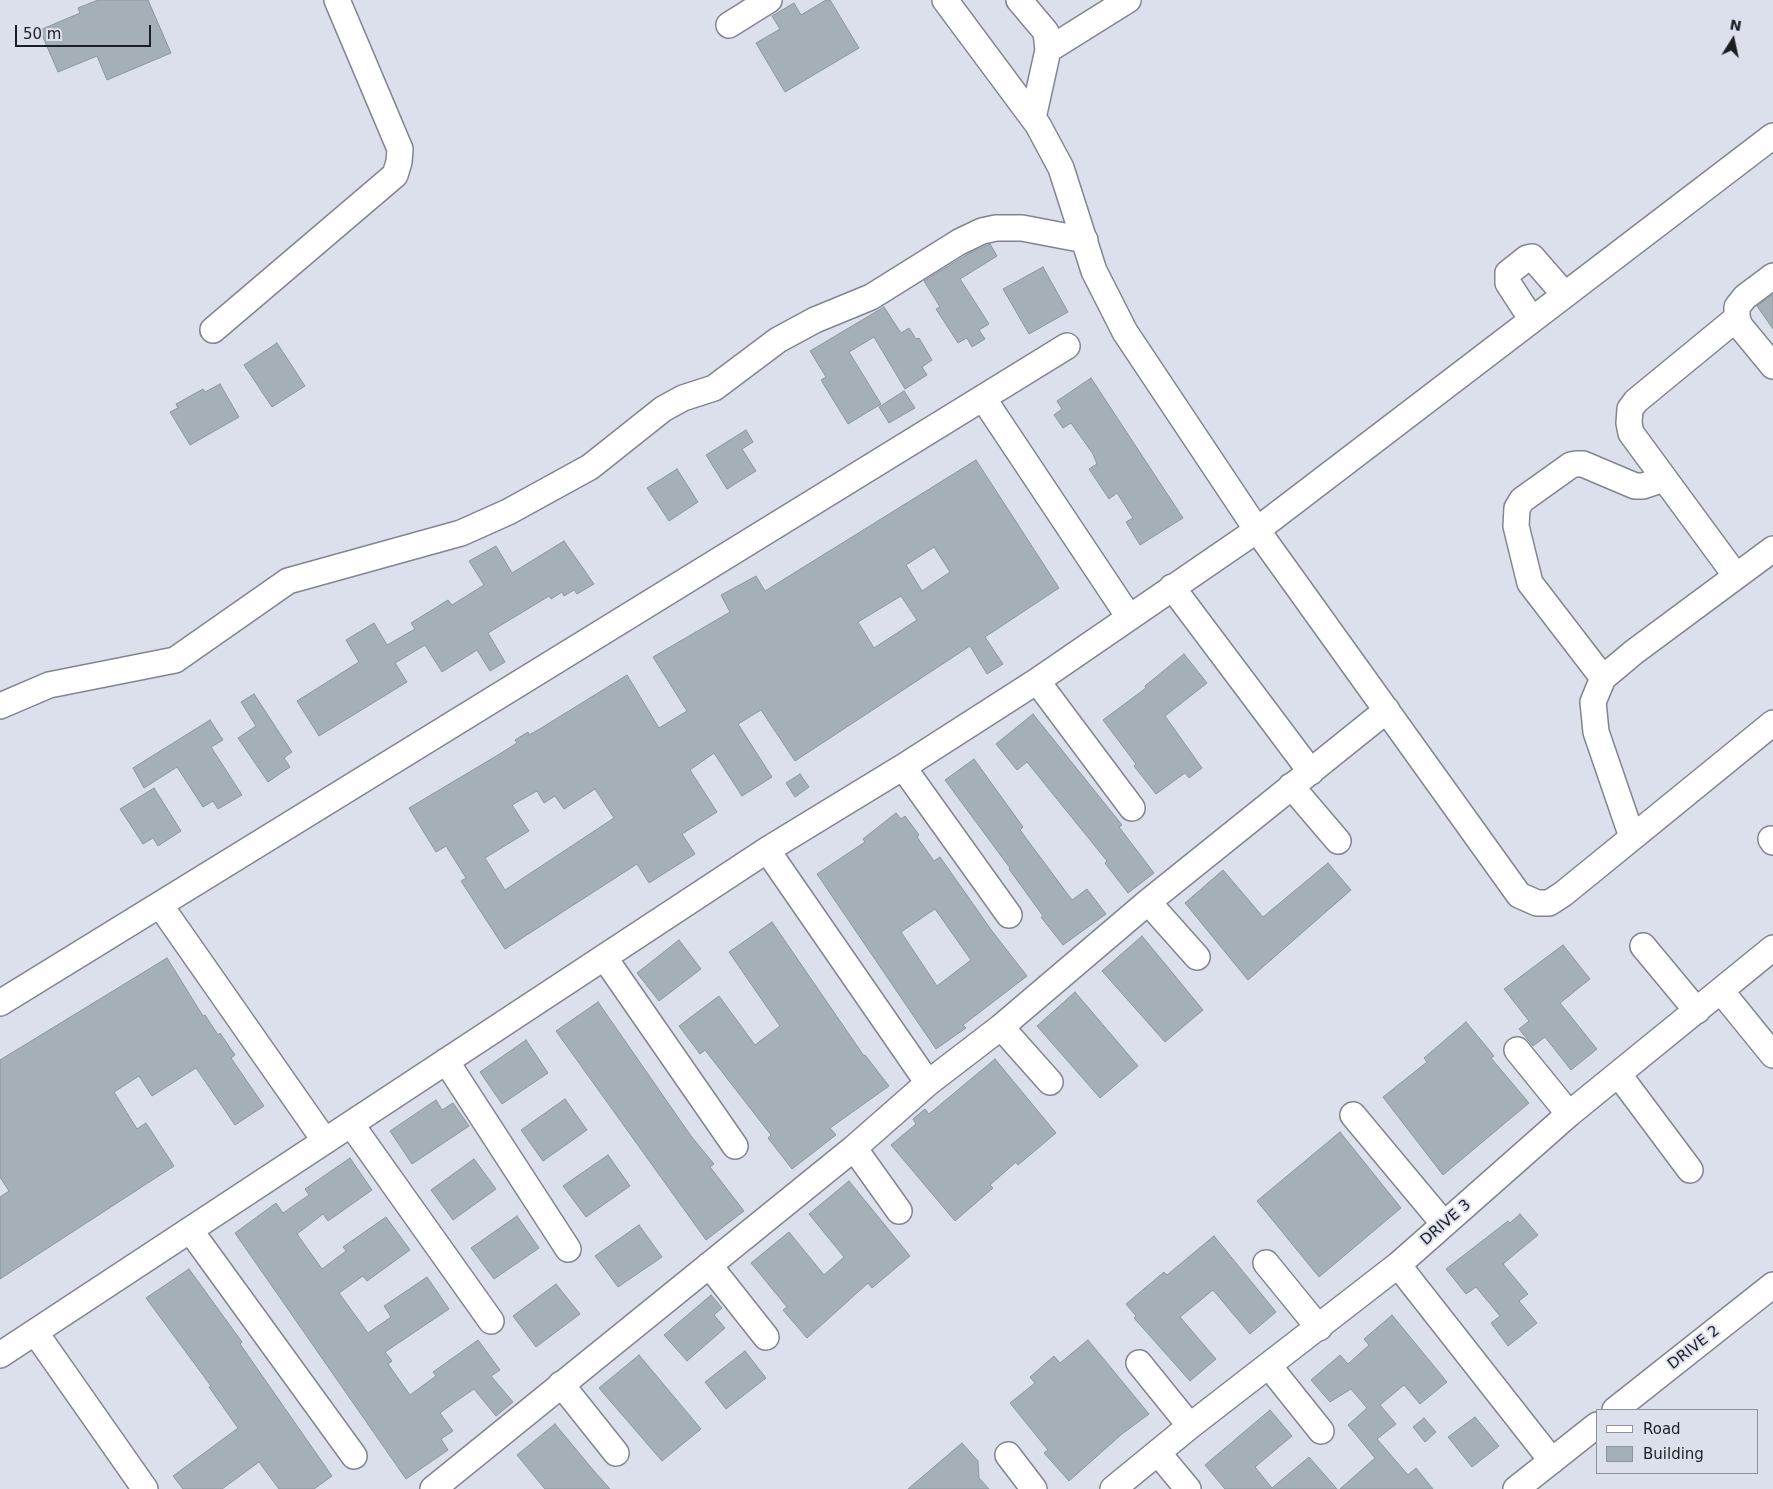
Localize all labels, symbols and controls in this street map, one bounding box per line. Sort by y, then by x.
scale bar [18,15,154,47]
north arrow [1708,15,1758,65]
text: N [1728,16,1743,34]
text: 50 m [23,25,61,43]
street label: DRIVE 3 [1417,1196,1475,1250]
street label: DRIVE 2 [1665,1322,1723,1374]
legend [1596,1409,1758,1474]
text: Road [1643,1420,1681,1438]
text: Building [1643,1445,1704,1463]

